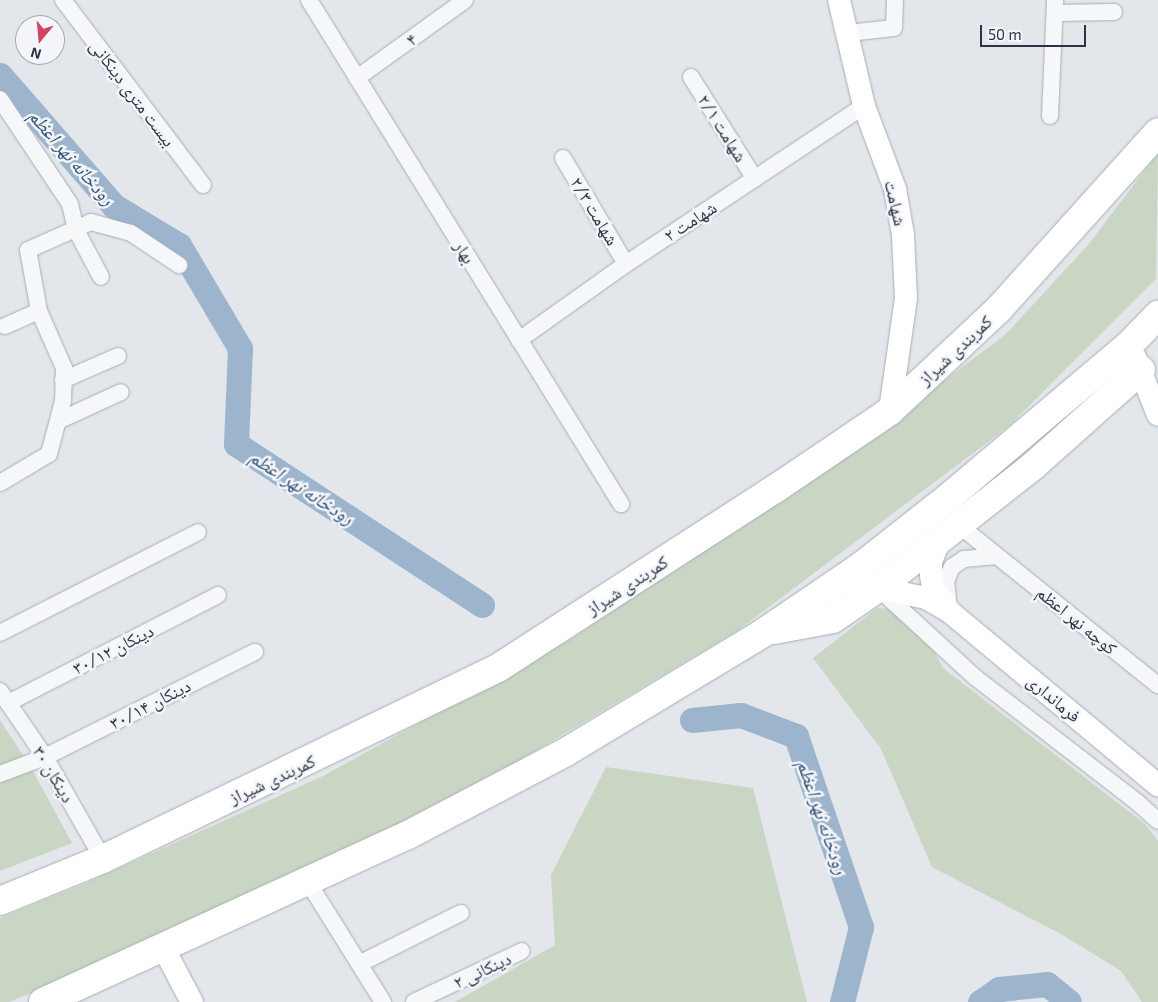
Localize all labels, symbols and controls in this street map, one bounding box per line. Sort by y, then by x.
north arrow [15,15,65,65]
scale bar [983,15,1089,47]
text: 50 m [988,25,1022,43]
street label: ۴ [401,28,421,50]
street label: بیست متری دینکانی [86,35,180,151]
text: N [28,44,43,63]
street label: ۲/۱ شهامت [694,90,752,166]
water label: رودخانه نهر اعظم [24,104,120,210]
street label: ۲/۳ شهامت [566,173,624,249]
street label: شهامت [880,178,912,228]
street label: ۲ شهامت [660,196,720,246]
street label: بهار [450,236,480,268]
street label: کمربندی شیراز [914,310,996,390]
water label: رودخانه نهر اعظم [246,445,358,529]
street label: کمربندی شیراز [582,551,672,619]
street label: کوچه نهر اعظم [1033,581,1121,659]
street label: ۳۰/۱۲ دینکان [69,619,157,679]
street label: فرمانداری [1023,669,1085,727]
street label: ۳۰/۱۴ دینکان [106,674,194,734]
street label: ۳۰ دینکان [29,742,79,806]
street label: کمربندی شیراز [225,750,319,808]
water label: رودخانه نهر اعظم [793,757,853,877]
street label: ۲ دینکانی [450,947,514,993]

